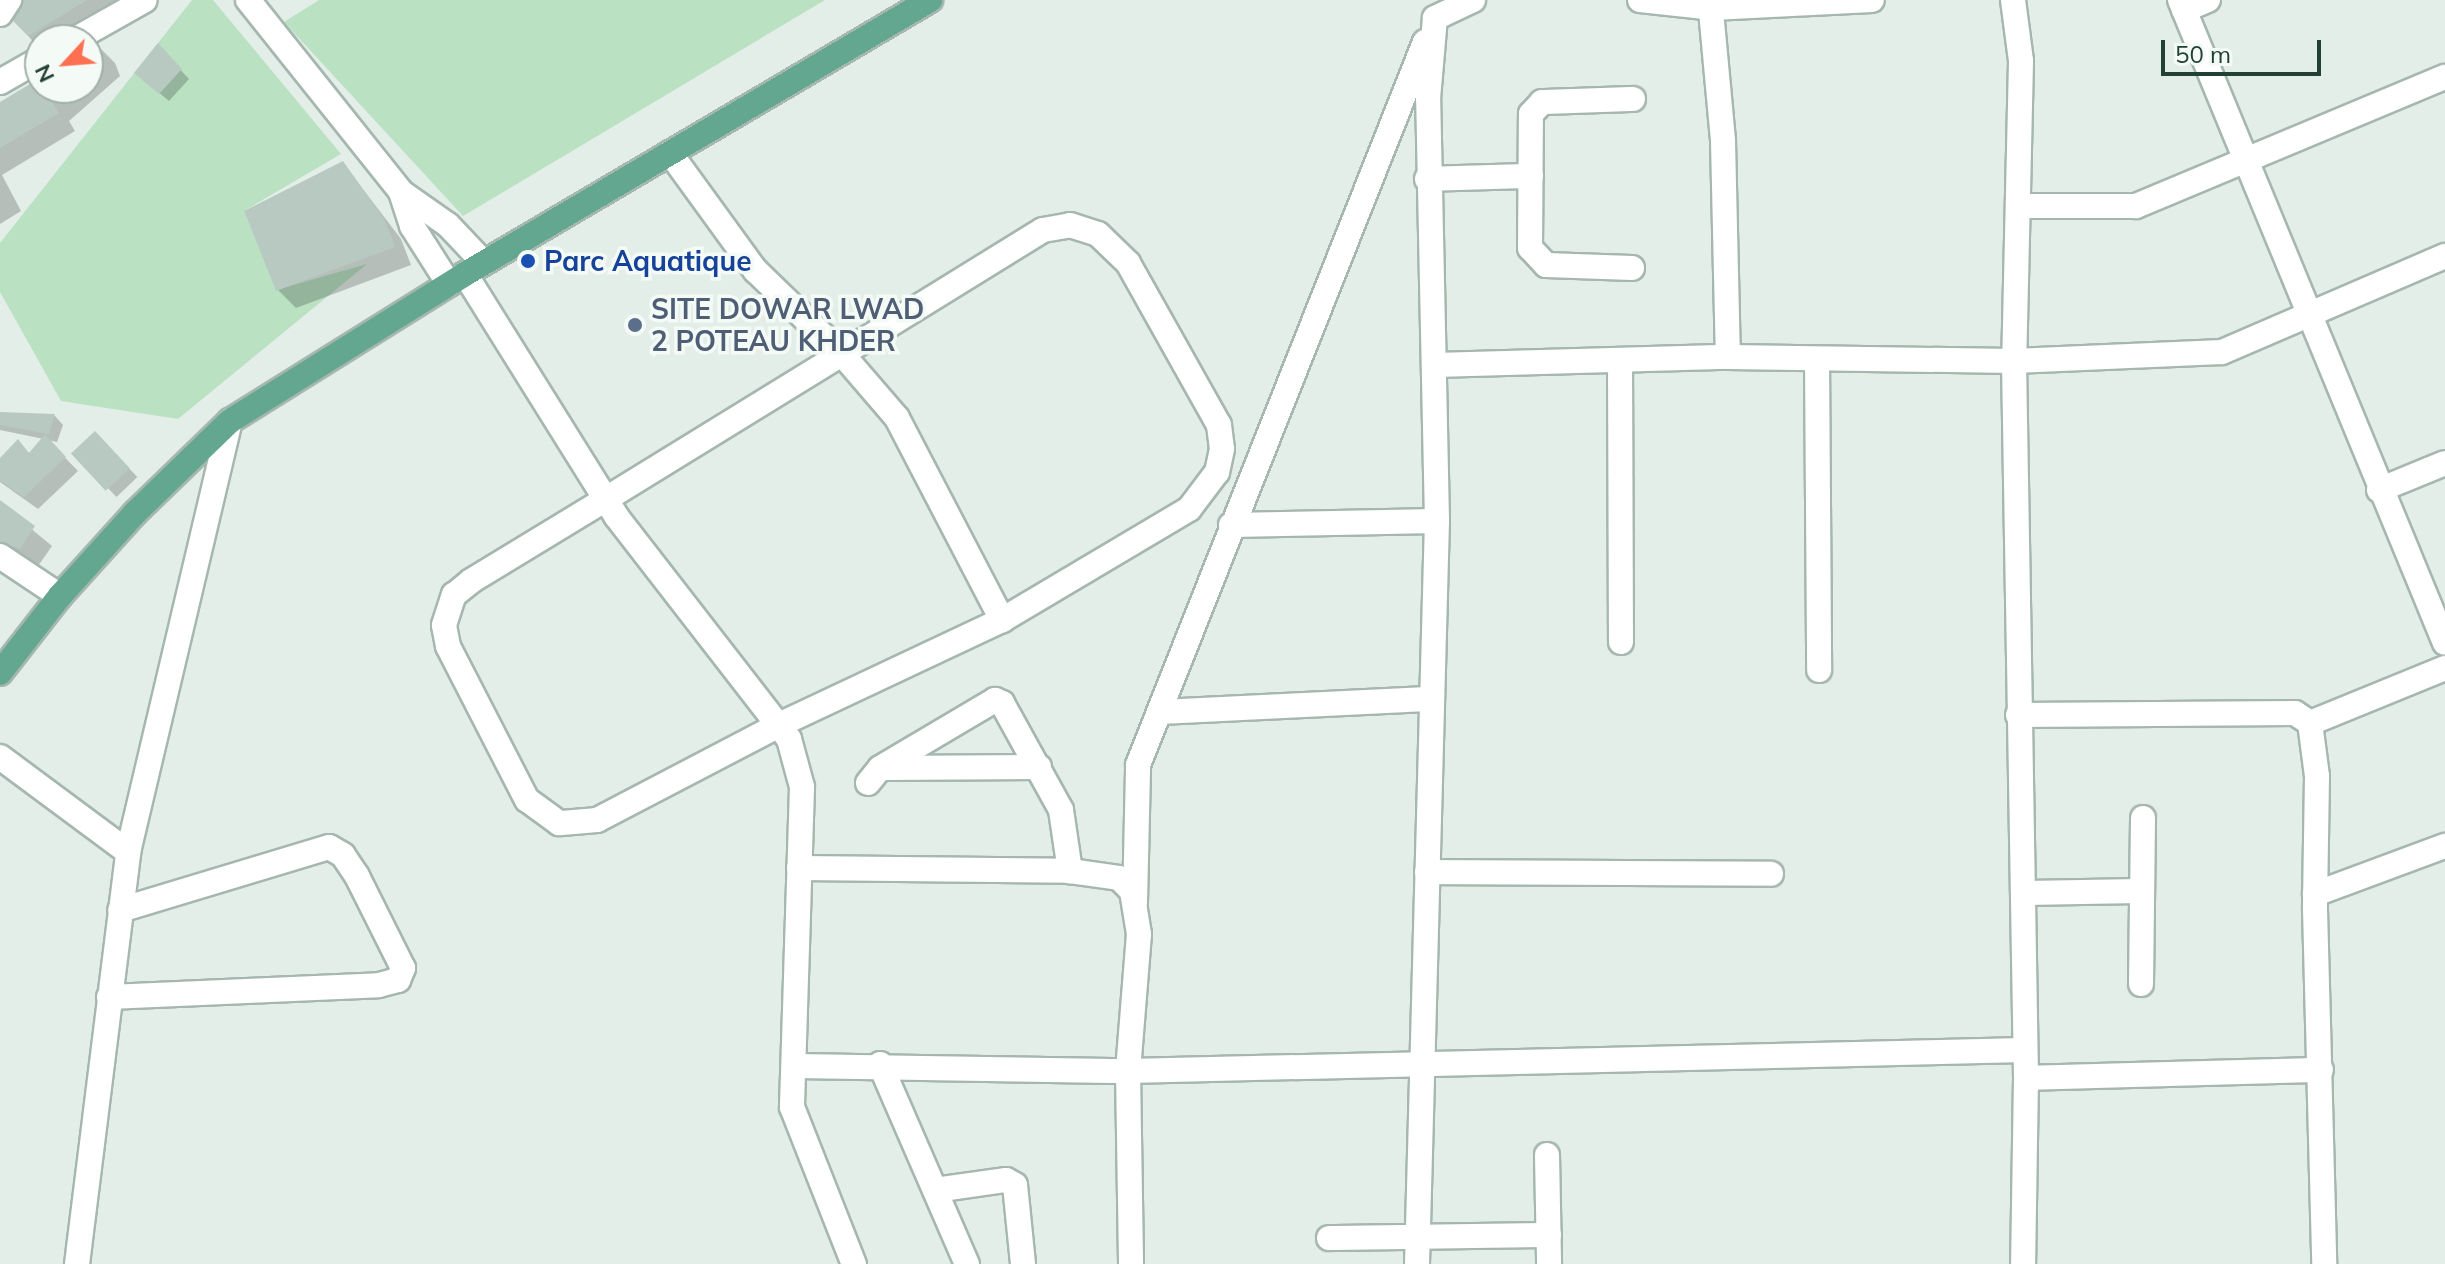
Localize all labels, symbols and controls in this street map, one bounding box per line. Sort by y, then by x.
north arrow [24,24,104,104]
scale bar [2165,24,2325,74]
text: 50 m [2175,39,2231,69]
text: N [28,60,60,87]
place label: Parc Aquatique [544,244,752,278]
marker: Parc Aquatique [519,252,537,270]
place label: SITE DOWAR LWAD 2 POTEAU KHDER [651,292,924,358]
marker: SITE DOWAR LWAD 2 POTEAU KHDER [626,316,644,334]

